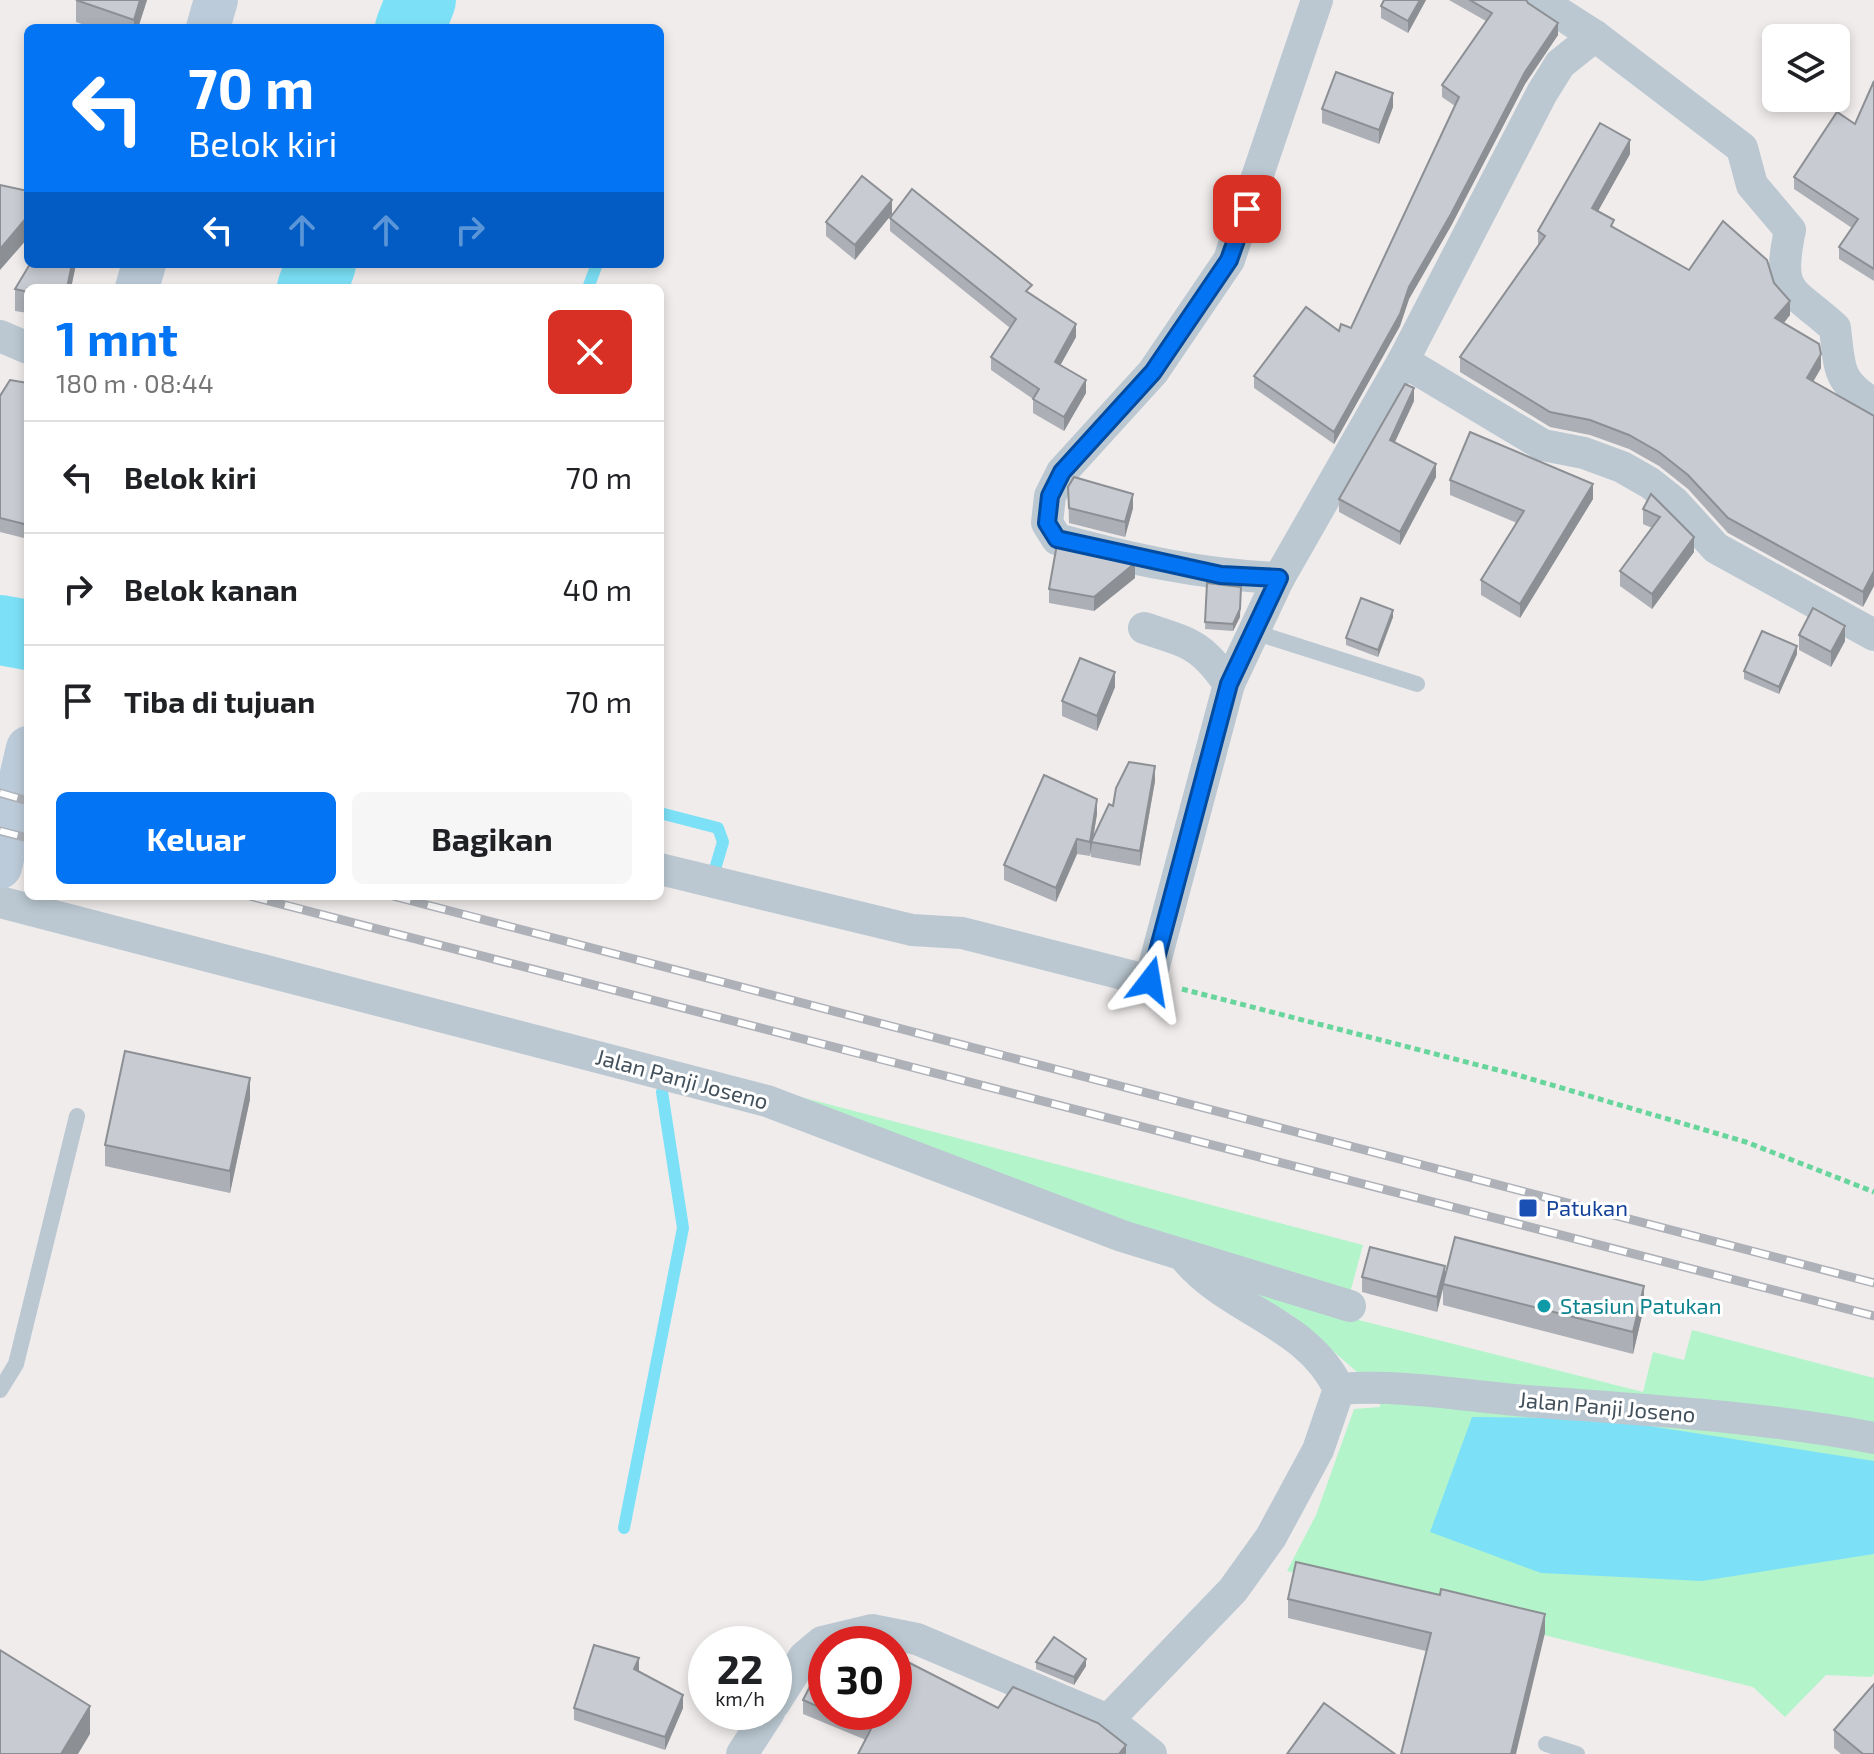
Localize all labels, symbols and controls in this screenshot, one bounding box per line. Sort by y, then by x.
map controls [1762,24,1850,112]
button: layers [1762,24,1850,112]
text: 70 m [188,53,314,120]
icon: left [56,56,160,160]
text: Belok kiri [188,121,337,164]
pin [1213,175,1281,243]
icon: arrive [1225,187,1269,231]
icon: left [196,208,240,252]
icon: ahead [280,208,324,252]
icon: ahead [364,208,408,252]
icon: right [448,208,492,252]
text: 1 mnt [56,308,178,366]
button: close [548,310,632,394]
text: 180 m · 08:44 [56,367,214,398]
icon: left [56,455,100,499]
text: Belok kiri [124,459,257,495]
text: 70 m [566,459,632,495]
icon: right [56,567,100,611]
text: Belok kanan [124,571,298,607]
text: 40 m [562,571,632,607]
icon: arrive [56,679,100,723]
text: Tiba di tujuan [124,683,315,719]
text: 70 m [566,683,632,719]
button: Keluar [56,792,336,884]
button: Bagikan [352,792,632,884]
position arrow [1108,939,1192,1023]
street label: Jalan Panji Joseno [593,1043,771,1114]
place label: Patukan [1546,1194,1628,1220]
marker: Patukan [1517,1197,1539,1219]
place label: Stasiun Patukan [1560,1292,1721,1318]
marker: Stasiun Patukan [1535,1297,1553,1315]
street label: Jalan Panji Joseno [1518,1385,1697,1428]
speed limit sign: 30 [808,1626,912,1730]
text: 22 [717,1644,763,1692]
text: km/h [715,1686,765,1710]

